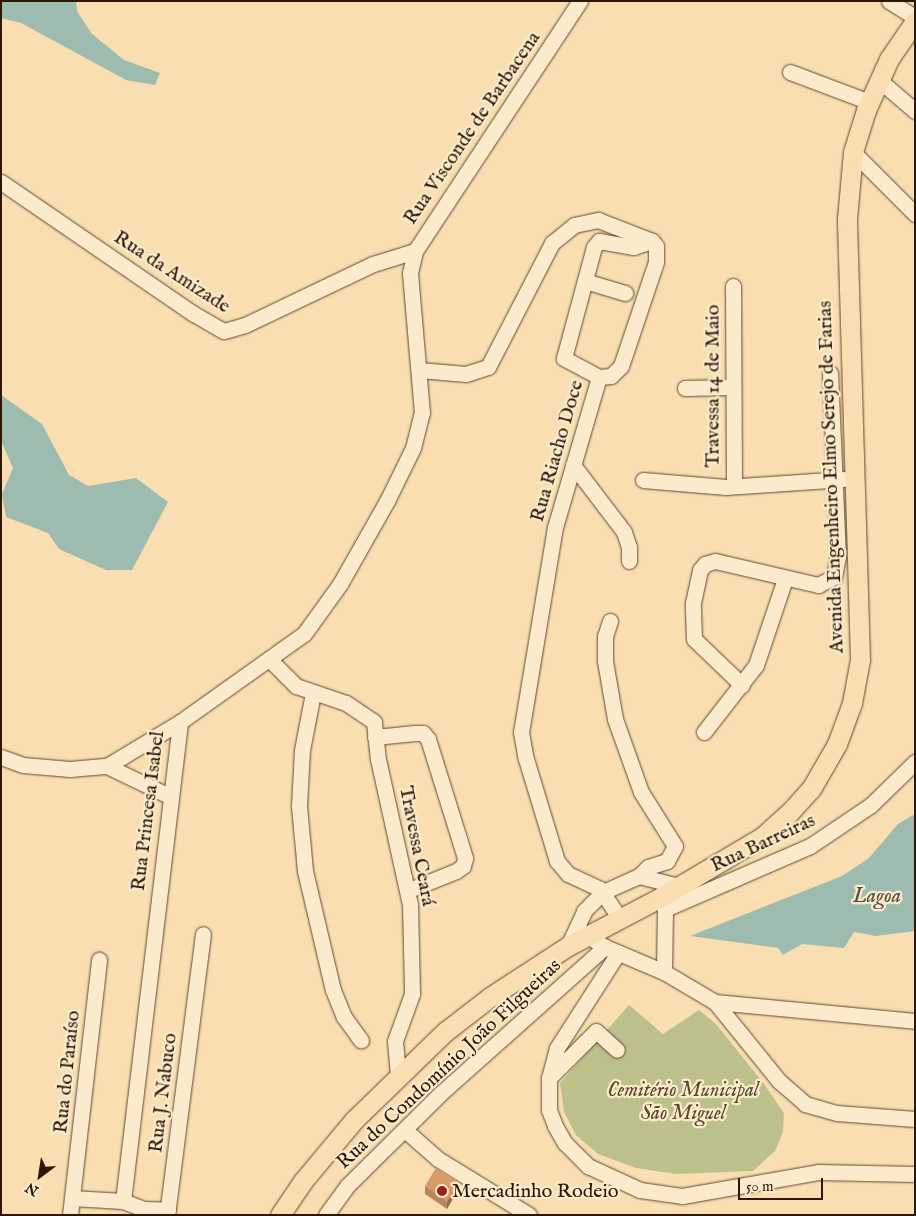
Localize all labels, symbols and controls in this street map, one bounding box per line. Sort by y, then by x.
street label: Rua Visconde de Barbacena [398,27,546,229]
street label: Rua da Amizade [109,225,235,319]
street label: Avenida Engenheiro Elmo Serejo de Farias [813,300,849,654]
street label: Travessa 14 de Maio [701,304,725,468]
street label: Rua Riacho Doce [525,377,589,525]
street label: Rua Princesa Isabel [126,730,170,892]
street label: Travessa Ceará [394,784,440,908]
street label: Rua Barreiras [707,808,819,878]
water label: Lagoa [853,884,901,910]
street label: Rua do Condomínio João Filgueiras [332,954,566,1174]
street label: Rua do Paraíso [49,1009,85,1135]
street label: Rua J. Nabuco [144,1032,182,1154]
park label: Cemitério Municipal São Miguel [608,1079,758,1126]
north arrow [15,1151,65,1201]
scale bar [741,1168,826,1200]
text: 50 m [746,1177,774,1196]
text: N [22,1178,42,1200]
place label: Mercadinho Rodeio [452,1179,619,1203]
marker: Mercadinho Rodeio [436,1185,448,1197]

